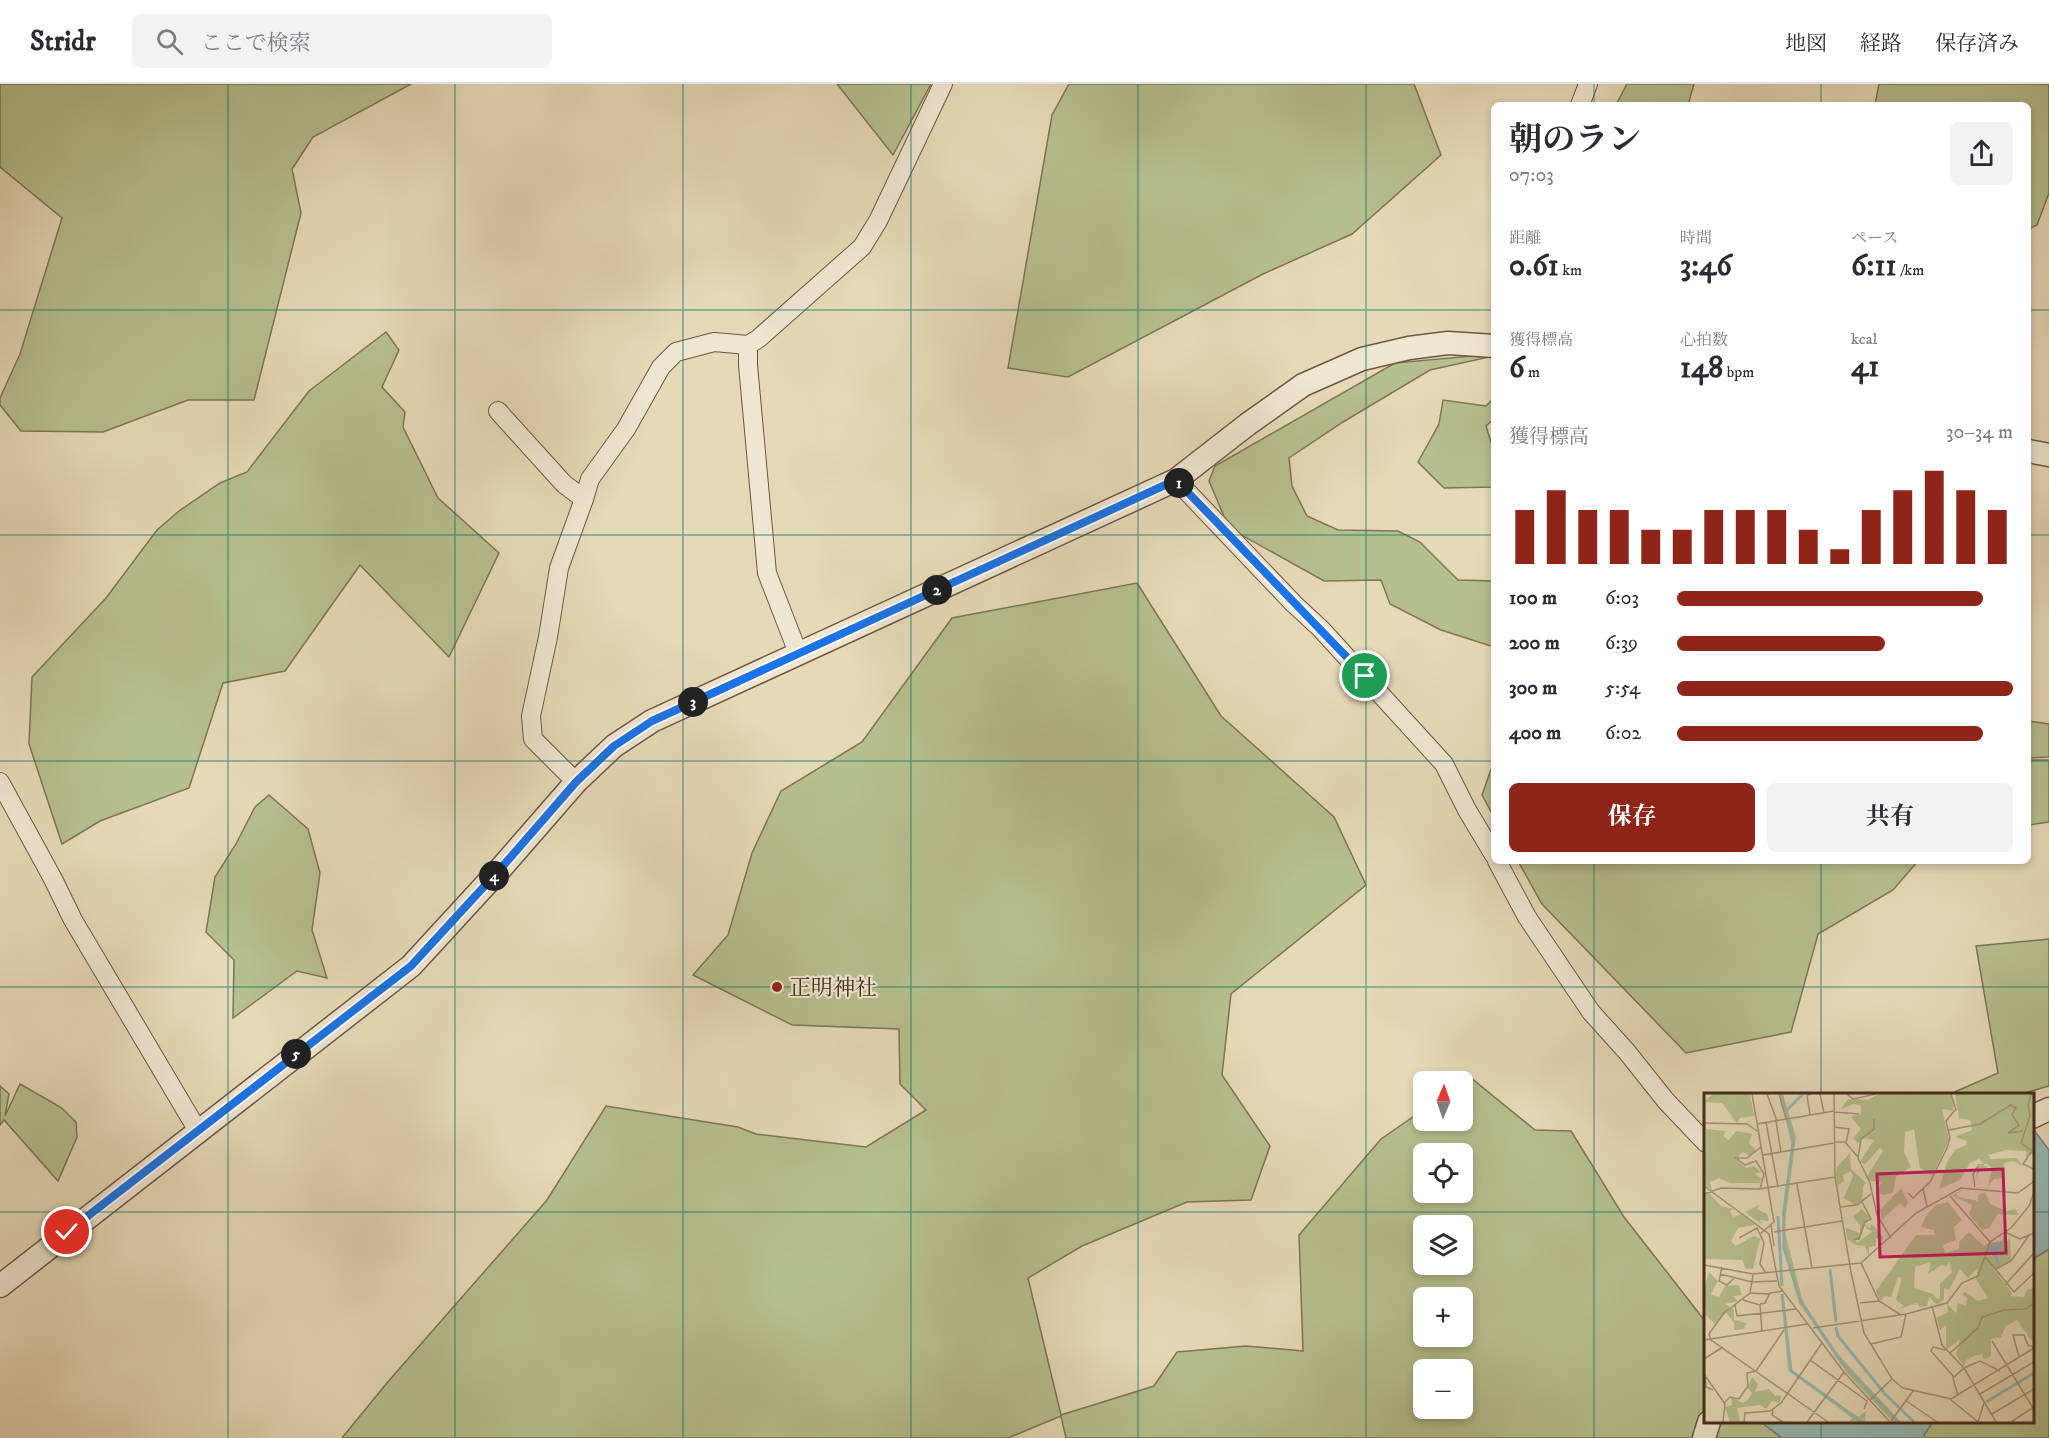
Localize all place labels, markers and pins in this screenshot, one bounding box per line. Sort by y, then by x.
pin: 1 [1164,468,1194,498]
pin: 2 [922,575,952,605]
pin [1339,650,1390,701]
pin: 3 [678,687,708,717]
pin: 4 [479,861,509,891]
place label: 正明神社 [789,975,877,1002]
marker: 正明神社 [770,980,784,994]
pin: 5 [281,1039,311,1069]
pin [41,1206,92,1257]

